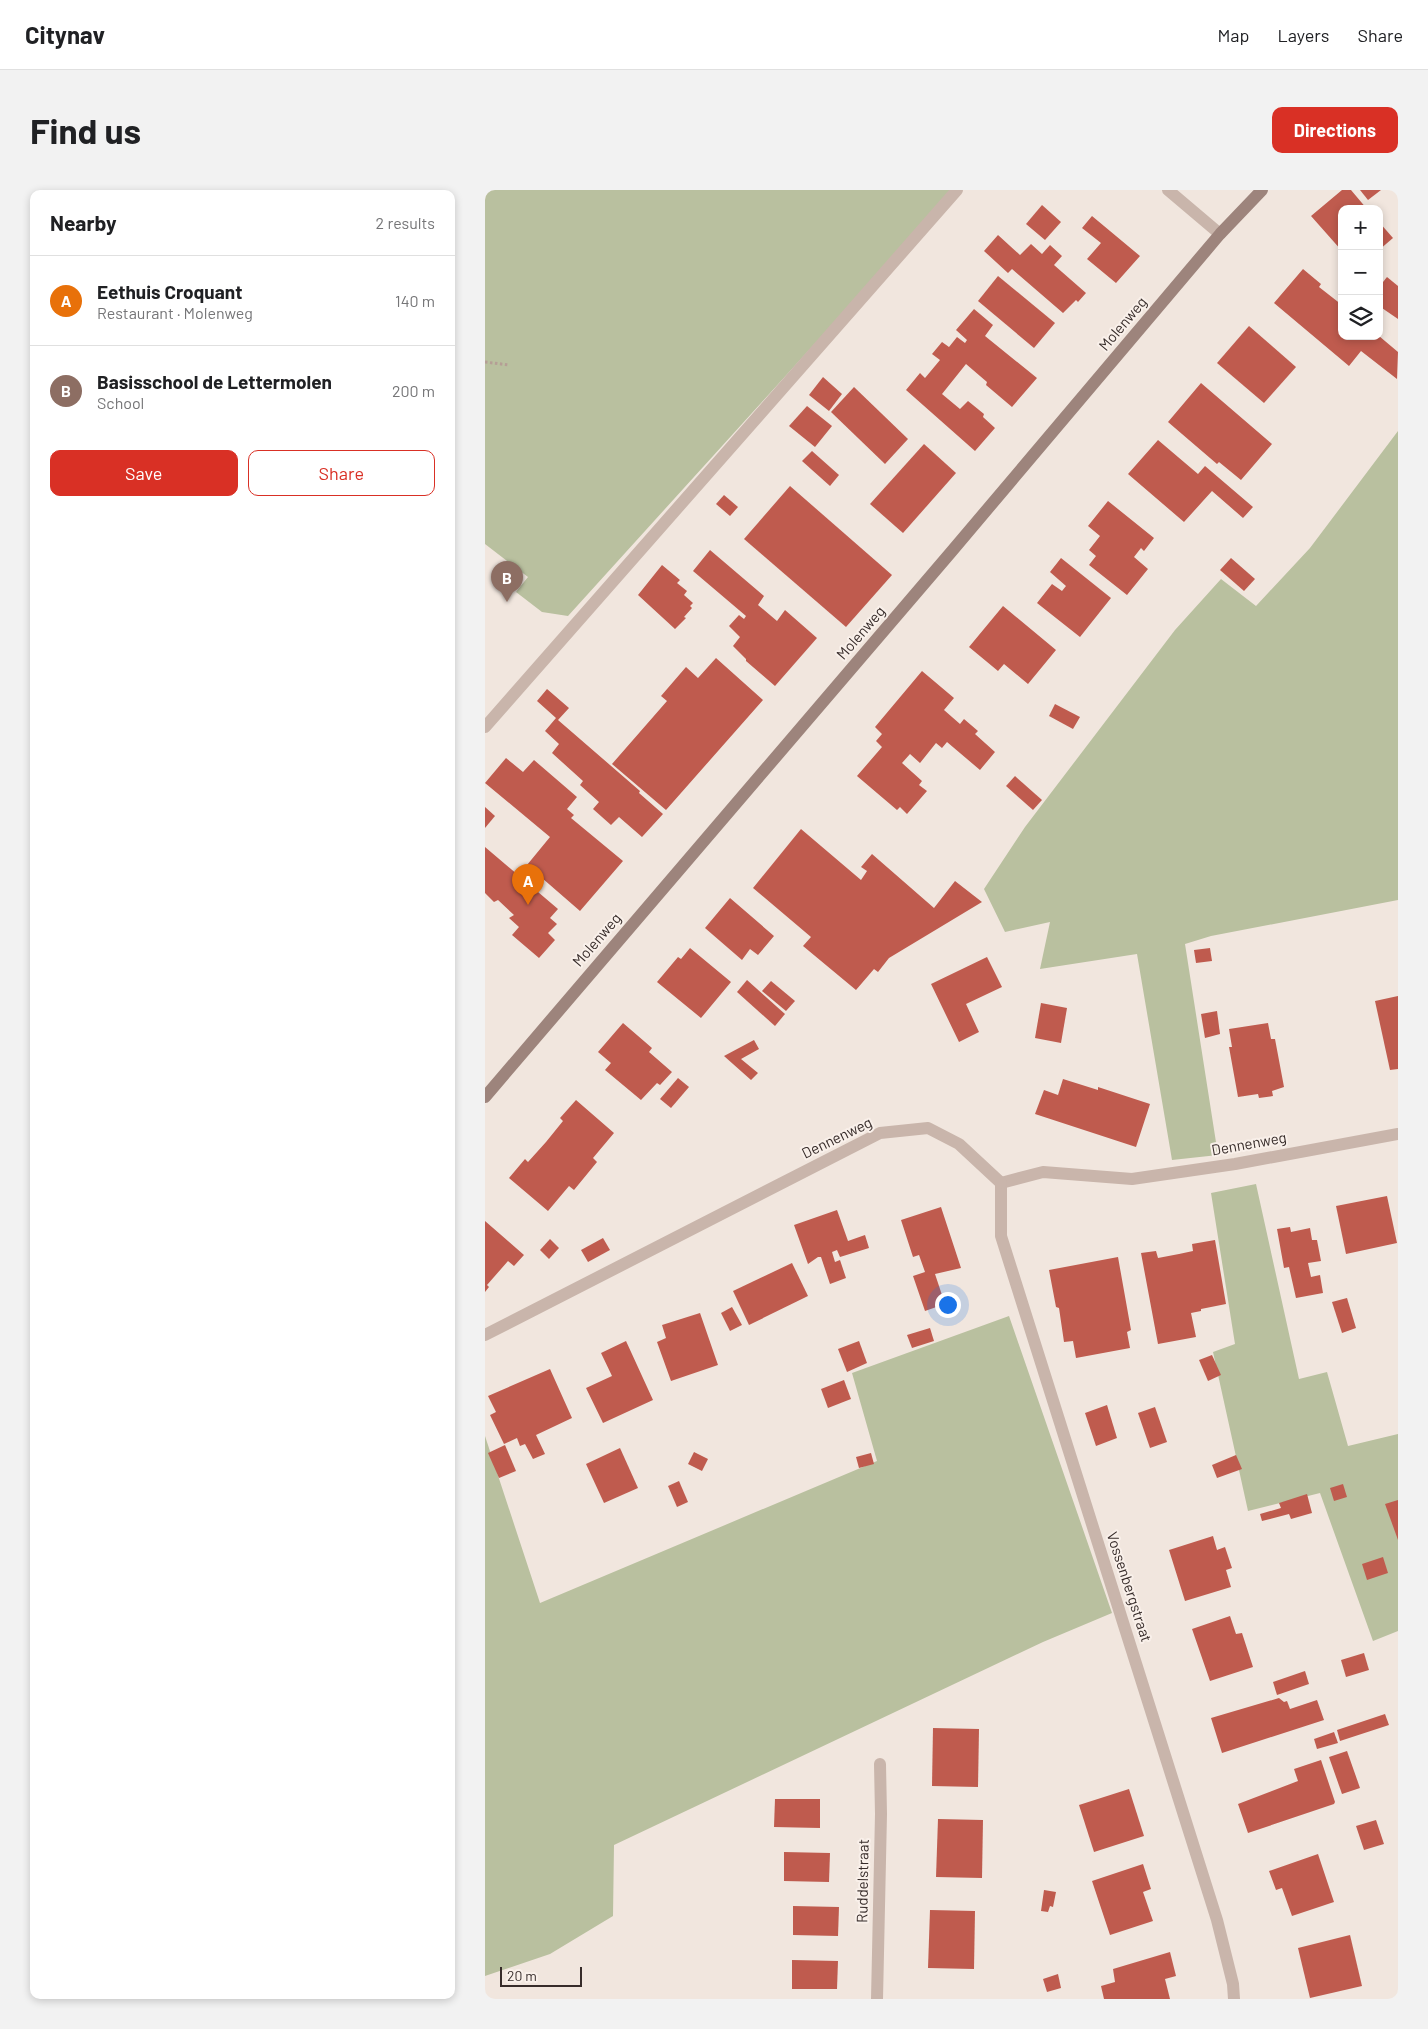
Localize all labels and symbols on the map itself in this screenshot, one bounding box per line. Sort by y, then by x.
street label: Molenweg [1094,293,1150,354]
pin: B [491,561,523,602]
street label: Molenweg [832,602,888,663]
pin: A [512,864,544,905]
street label: Molenweg [568,909,624,970]
street label: Dennenweg [799,1112,875,1162]
street label: Dennenweg [1210,1128,1288,1158]
your location [935,1292,961,1318]
street label: Vossenbergstraat [1104,1529,1156,1644]
street label: Ruddelstraat [852,1839,872,1923]
scale bar [500,1964,583,1987]

